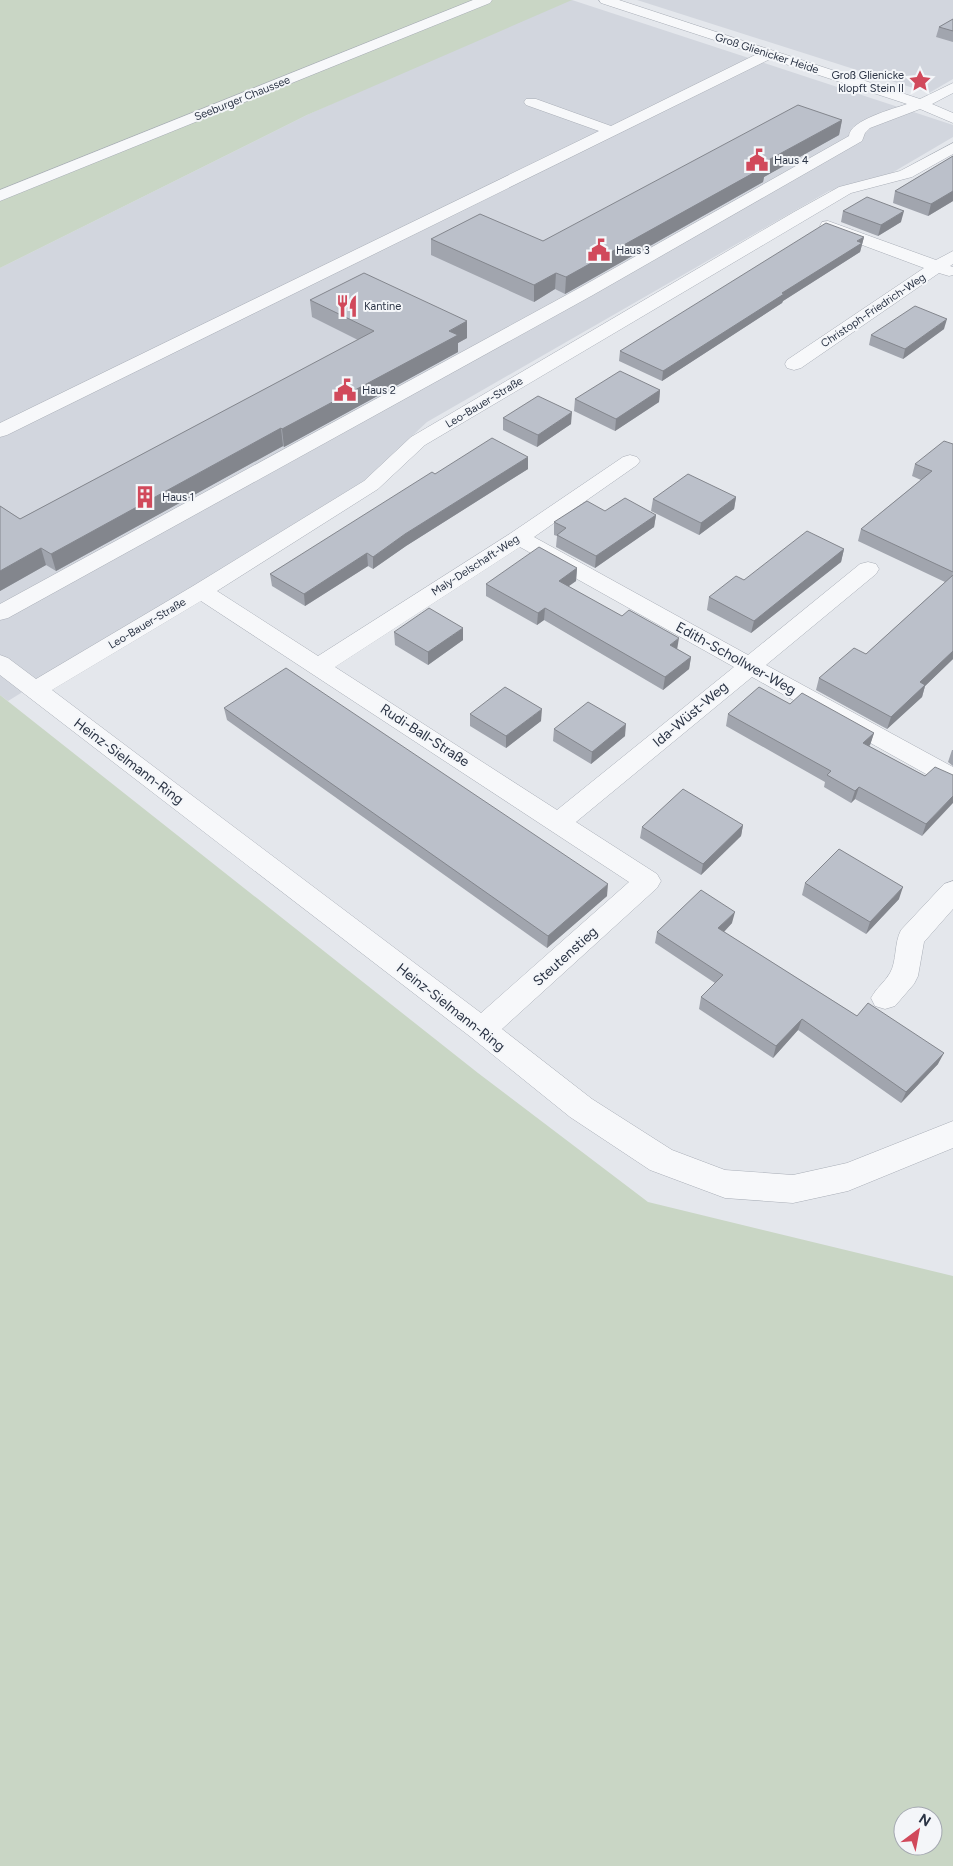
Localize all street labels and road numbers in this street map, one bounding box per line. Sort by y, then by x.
street label: Groß Glienicker Heide [713,31,820,76]
street label: Seeburger Chaussee [192,73,292,124]
street label: Christoph-Friedrich-Weg [819,271,928,350]
street label: Leo-Bauer-Straße [443,374,525,431]
street label: Maly-Delschaft-Weg [429,532,522,599]
street label: Leo-Bauer-Straße [106,595,188,652]
street label: Edith-Schollwer-Weg [673,618,799,699]
street label: Ida-Wüst-Weg [649,678,731,751]
street label: Rudi-Ball-Straße [377,700,473,771]
street label: Heinz-Sielmann-Ring [70,715,187,808]
street label: Steutenstieg [530,923,601,990]
street label: Heinz-Sielmann-Ring [393,960,508,1055]

